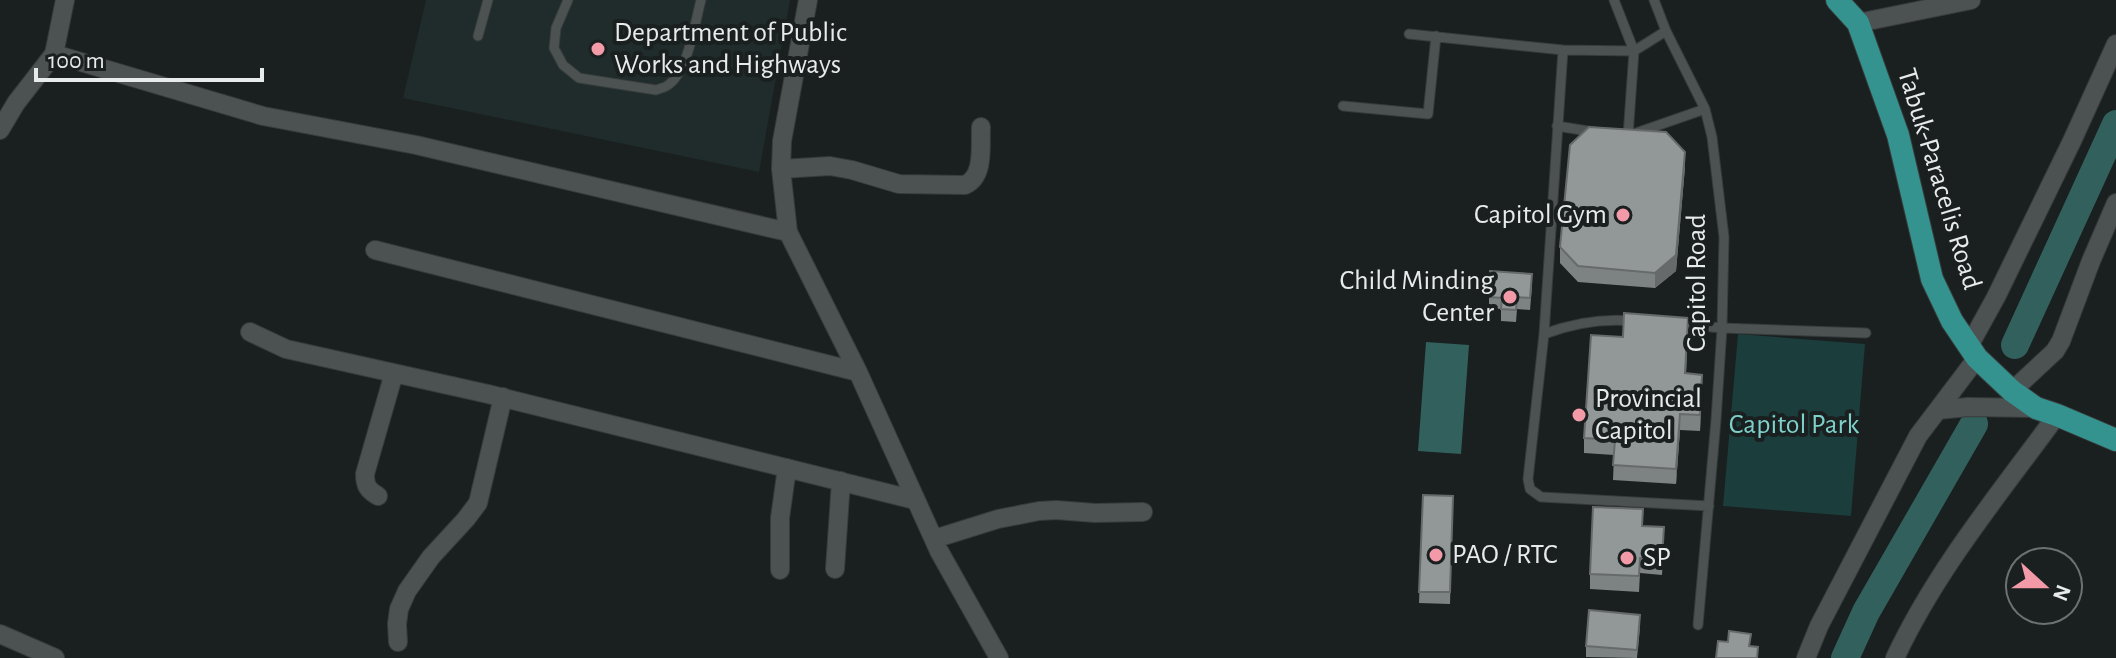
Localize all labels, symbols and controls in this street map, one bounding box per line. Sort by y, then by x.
place label: Department of Public Works and Highways [614,19,847,79]
scale bar [36,32,262,82]
marker: Department of Public Works and Highways [589,40,607,58]
text: 100 m [48,49,105,73]
street label: Tabuk-Paracelis Road [1892,65,1986,293]
place label: Capitol Gym [1474,201,1607,229]
marker: Capitol Gym [1614,206,1632,224]
street label: Capitol Road [1683,214,1711,352]
place label: Child Minding Center [1339,267,1494,327]
marker: Child Minding Center [1501,288,1519,306]
place label: Provincial Capitol [1595,385,1702,445]
marker: Provincial Capitol [1570,406,1588,424]
park label: Capitol Park [1729,411,1860,439]
place label: PAO / RTC [1452,541,1558,569]
place label: SP [1643,544,1671,572]
marker: PAO / RTC [1427,546,1445,564]
north arrow [2004,546,2084,626]
marker: SP [1618,549,1636,567]
text: N [2049,582,2075,604]

